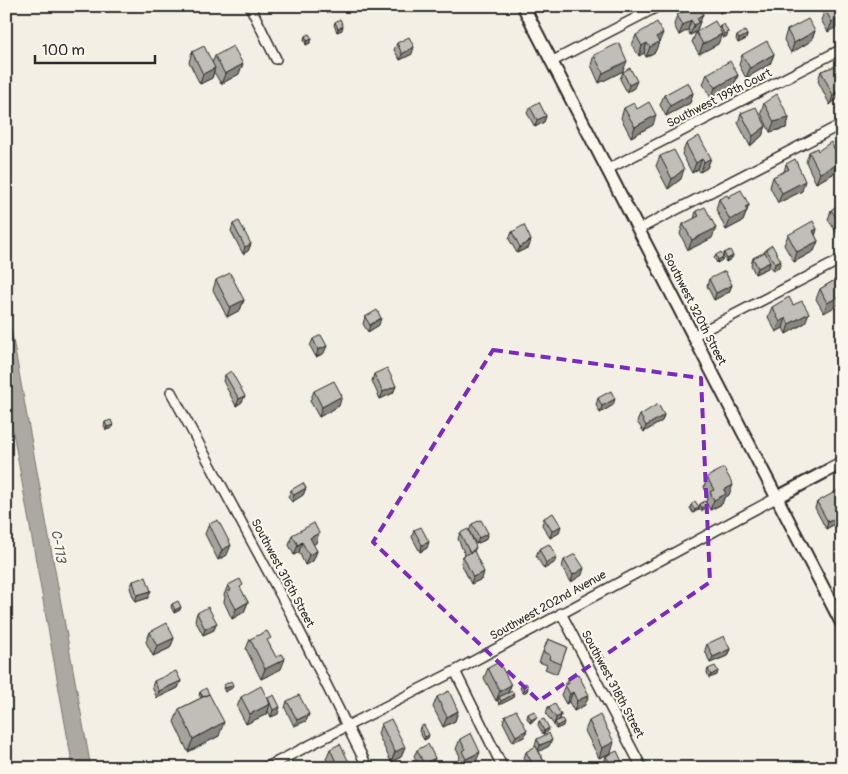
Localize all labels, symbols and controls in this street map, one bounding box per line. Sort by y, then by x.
scale bar [35,32,155,64]
text: 100 m [42,41,85,60]
street label: Southwest 199th Court [664,65,774,131]
street label: Southwest 320th Street [660,251,729,368]
street label: Southwest 316th Street [248,516,318,630]
water label: C-113 [47,528,70,566]
street label: Southwest 202nd Avenue [488,567,609,644]
street label: Southwest 318th Street [578,628,647,741]

